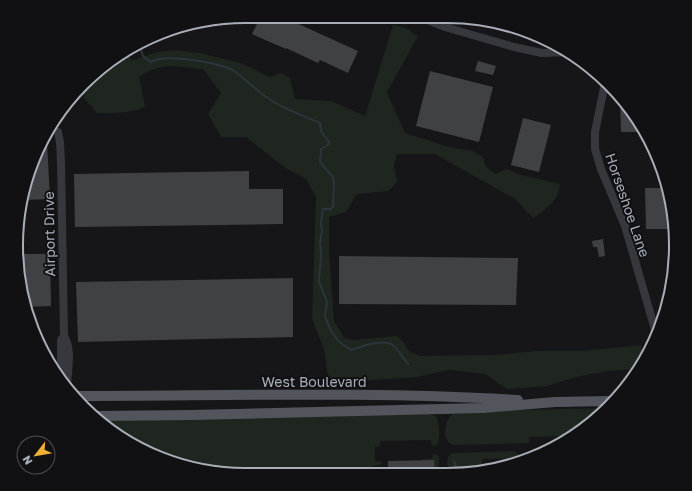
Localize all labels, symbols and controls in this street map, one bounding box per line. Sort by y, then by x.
street label: Horseshoe Lane [602,151,654,259]
street label: Airport Drive [40,191,58,277]
street label: West Boulevard [261,373,367,390]
north arrow [16,435,56,475]
text: N [19,453,35,467]

